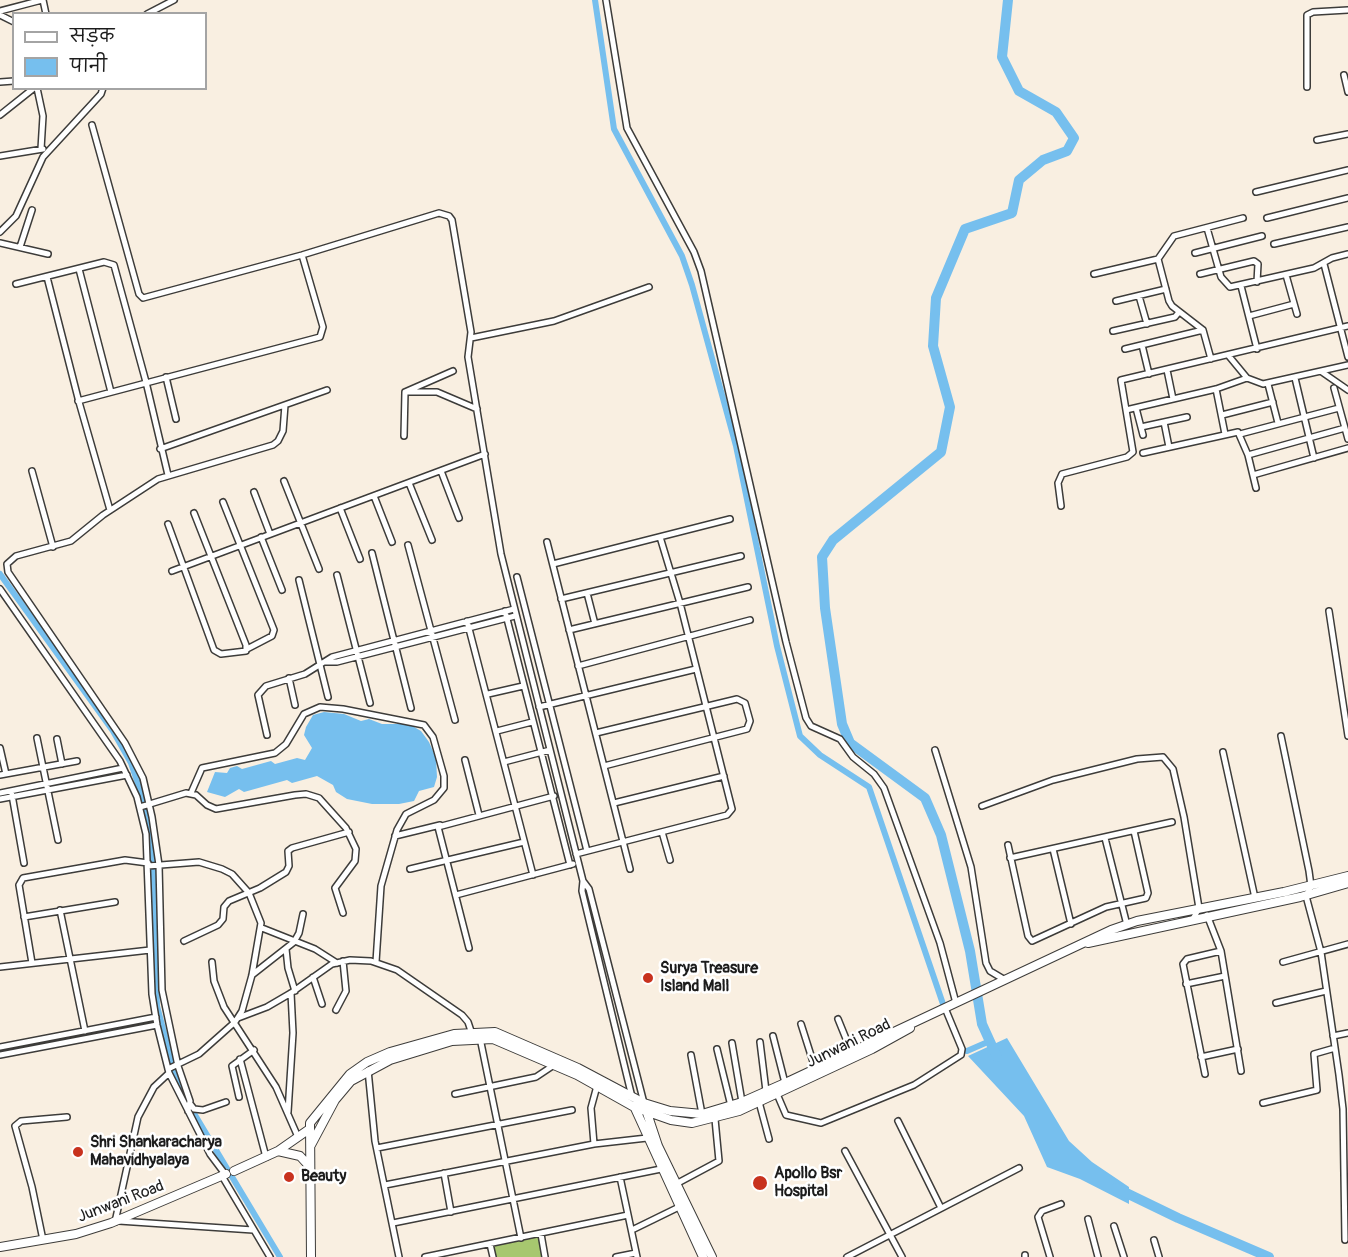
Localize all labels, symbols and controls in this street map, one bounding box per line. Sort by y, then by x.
legend [12,12,207,90]
text: सड़क [70,25,114,48]
text: पानी [70,55,107,78]
place label: Surya Treasure Island Mall [660,959,758,997]
marker: Surya Treasure Island Mall [641,971,655,985]
street label: Junwani Road [804,1015,894,1073]
place label: Shri Shankaracharya Mahavidhyalaya [90,1133,222,1171]
marker: Shri Shankaracharya Mahavidhyalaya [71,1145,85,1159]
place label: Apollo Bsr Hospital [774,1164,842,1202]
place label: Beauty [301,1167,346,1187]
marker: Beauty [282,1170,296,1184]
marker: Apollo Bsr Hospital [751,1174,769,1192]
street label: Junwani Road [75,1177,167,1227]

